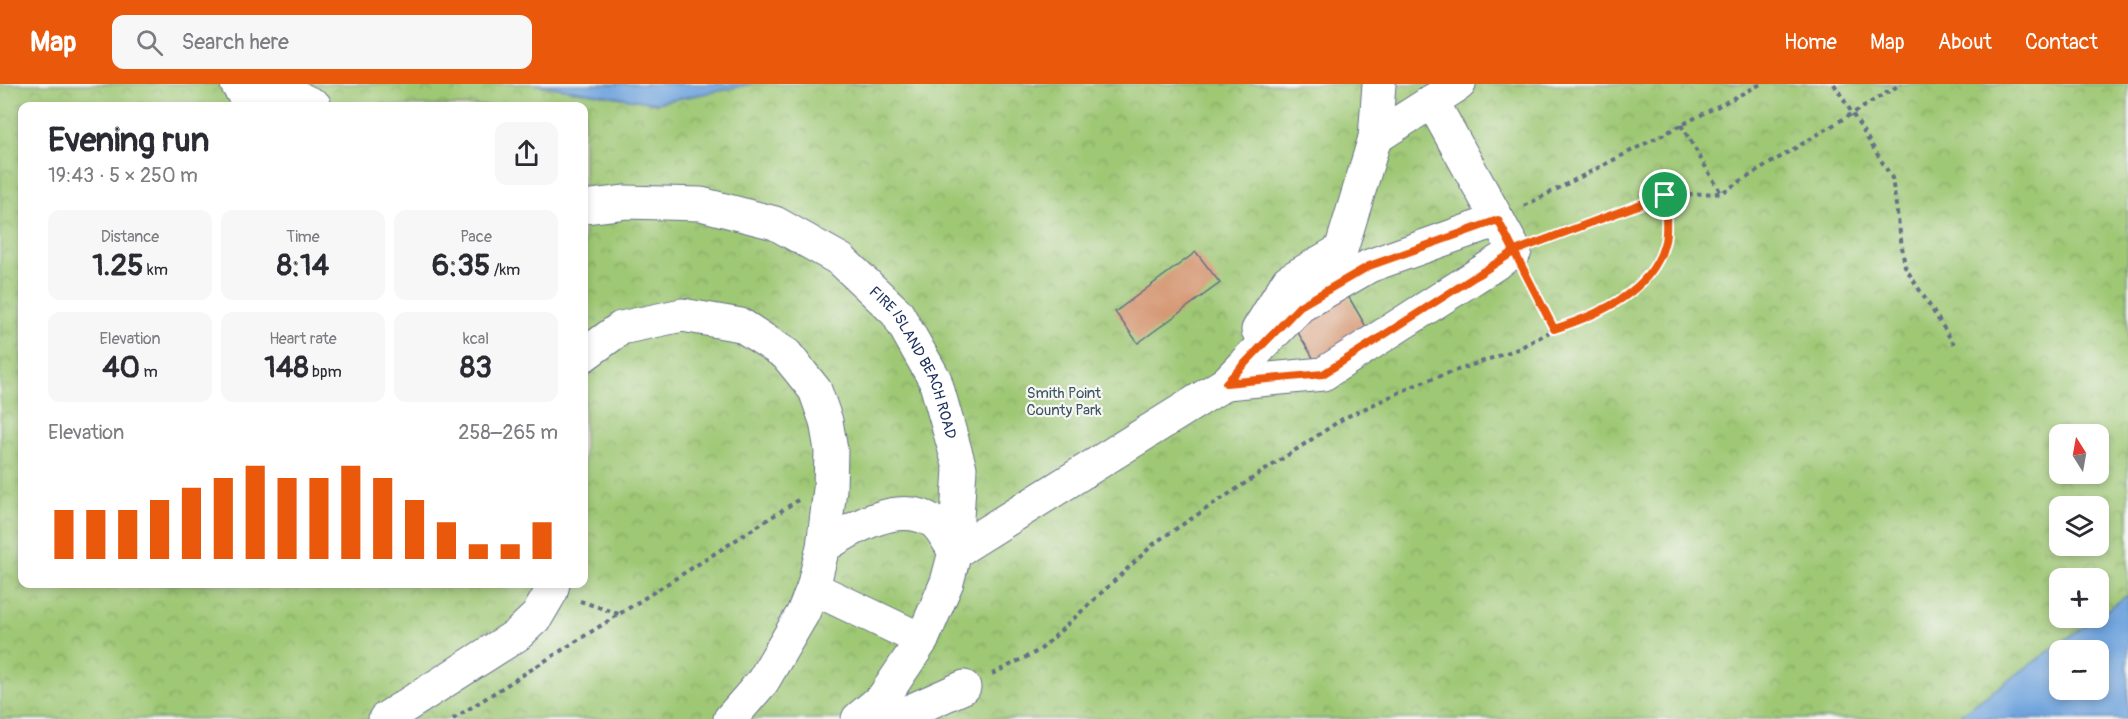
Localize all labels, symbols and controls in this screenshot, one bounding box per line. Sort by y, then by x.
search box [112,15,532,69]
text: Map [30,25,76,60]
icon: search [133,26,166,59]
text: Search here [181,28,289,56]
text: Home [1784,29,1837,56]
text: Map [1870,29,1905,56]
text: About [1938,29,1992,56]
text: Contact [2025,29,2098,56]
text: Evening run [48,120,209,161]
button: share [495,122,558,185]
text: 19:43 · 5 × 250 m [48,163,198,188]
pin [1639,169,1690,220]
icon: arrive [1648,178,1681,211]
text: Distance [101,227,159,247]
text: Time [286,227,320,247]
text: Pace [460,227,492,247]
text: 1.25 [92,247,143,284]
text: 8:14 [277,247,329,284]
text: 6:35 [432,247,490,284]
text: km [143,260,168,280]
text: /km [490,260,520,280]
street label: FIRE ISLAND BEACH ROAD [865,283,960,441]
text: Elevation [100,329,160,349]
text: Heart rate [269,329,337,349]
text: kcal [463,329,489,349]
text: 40 [102,349,140,386]
text: 148 [264,349,309,386]
text: 83 [460,349,492,386]
text: m [140,362,158,382]
text: bpm [309,362,342,382]
park label: Smith Point County Park [1026,384,1102,420]
text: Elevation [48,420,124,445]
text: 258–265 m [458,420,558,445]
north arrow [2049,424,2109,484]
map controls [2049,424,2109,700]
button: layers [2049,496,2109,556]
button: + [2049,568,2109,628]
button: − [2049,640,2109,700]

